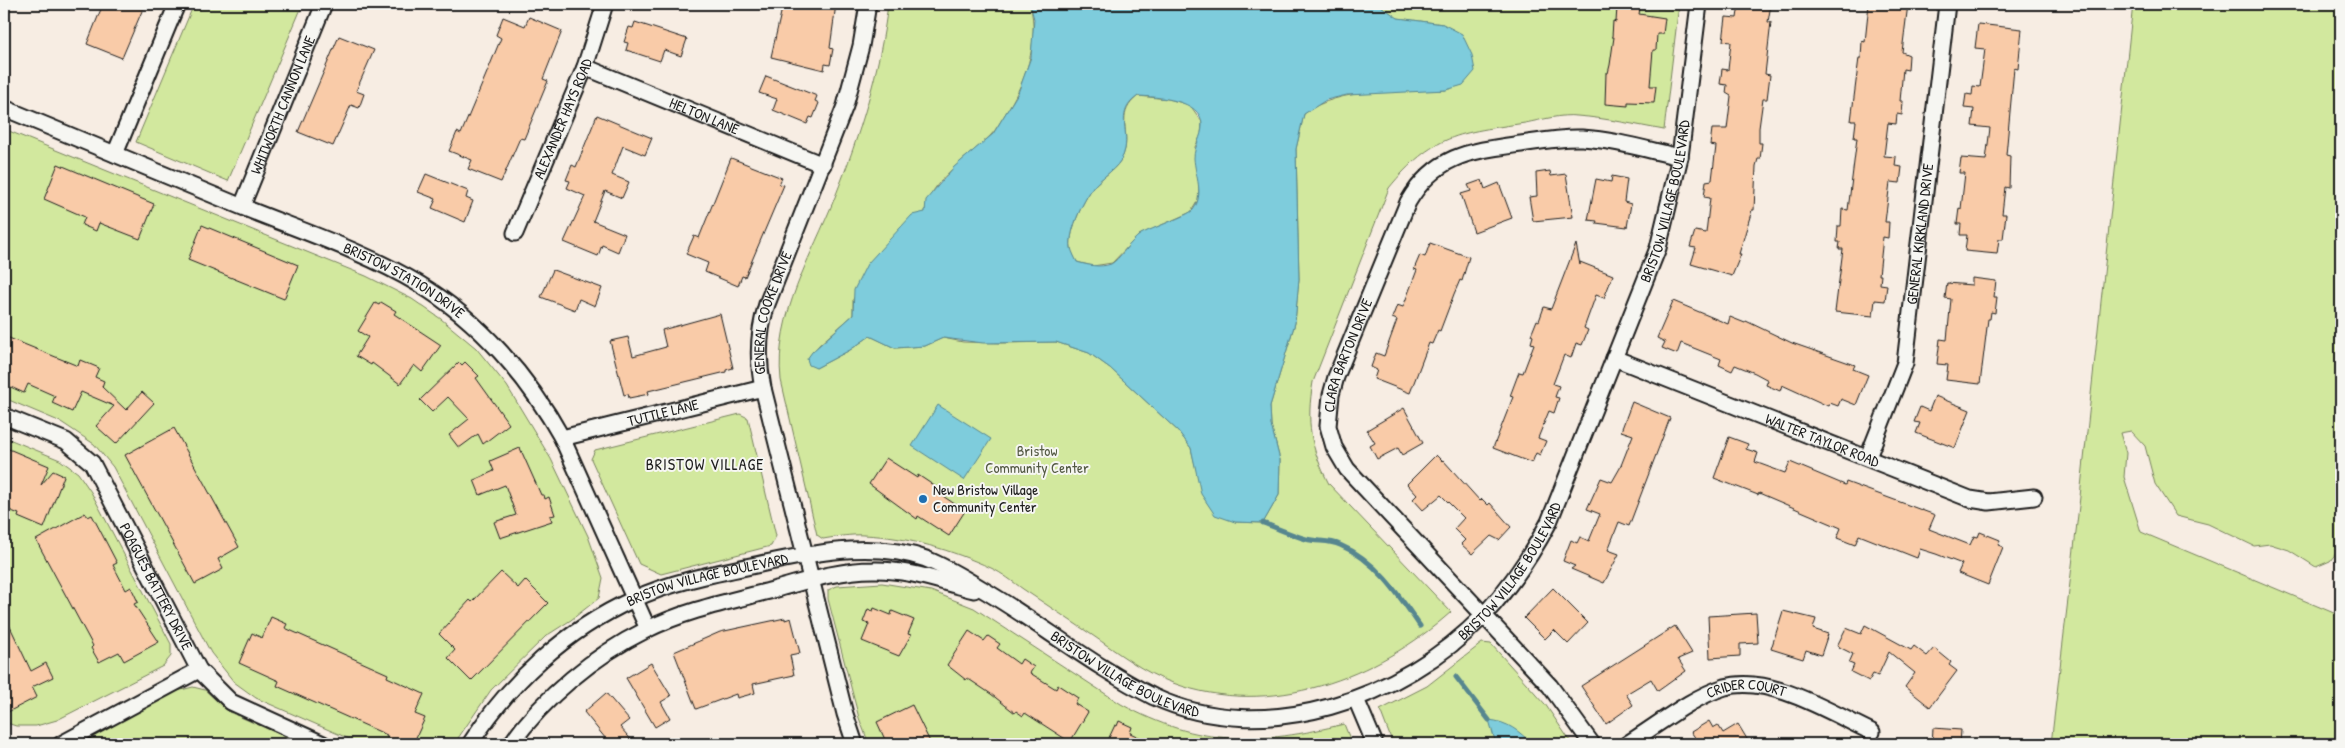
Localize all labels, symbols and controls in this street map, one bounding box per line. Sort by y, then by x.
street label: WHITWORTH CANNON LANE [245,32,320,177]
street label: ALEXANDER HAYS ROAD [528,55,597,182]
street label: HELTON LANE [666,92,743,140]
street label: BRISTOW VILLAGE BOULEVARD [1634,118,1695,285]
street label: GENERAL KIRKLAND DRIVE [1901,162,1938,305]
street label: BRISTOW STATION DRIVE [340,237,470,323]
street label: GENERAL COOKE DRIVE [748,248,797,376]
street label: CLARA BARTON DRIVE [1318,295,1377,413]
street label: TUTTLE LANE [625,393,701,431]
street label: WALTER TAYLOR ROAD [1762,408,1883,472]
park label: Bristow Community Center [985,440,1089,478]
district label: BRISTOW VILLAGE [646,453,764,475]
place label: New Bristow Village Community Center [933,479,1038,517]
marker: New Bristow Village Community Center [917,493,929,505]
street label: BRISTOW VILLAGE BOULEVARD [1453,498,1566,645]
street label: POAGUES BATTERY DRIVE [115,519,198,654]
street label: BRISTOW VILLAGE BOULEVARD [623,547,791,611]
street label: BRISTOW VILLAGE BOULEVARD [1047,625,1202,722]
street label: CRIDER COURT [1703,673,1790,703]

